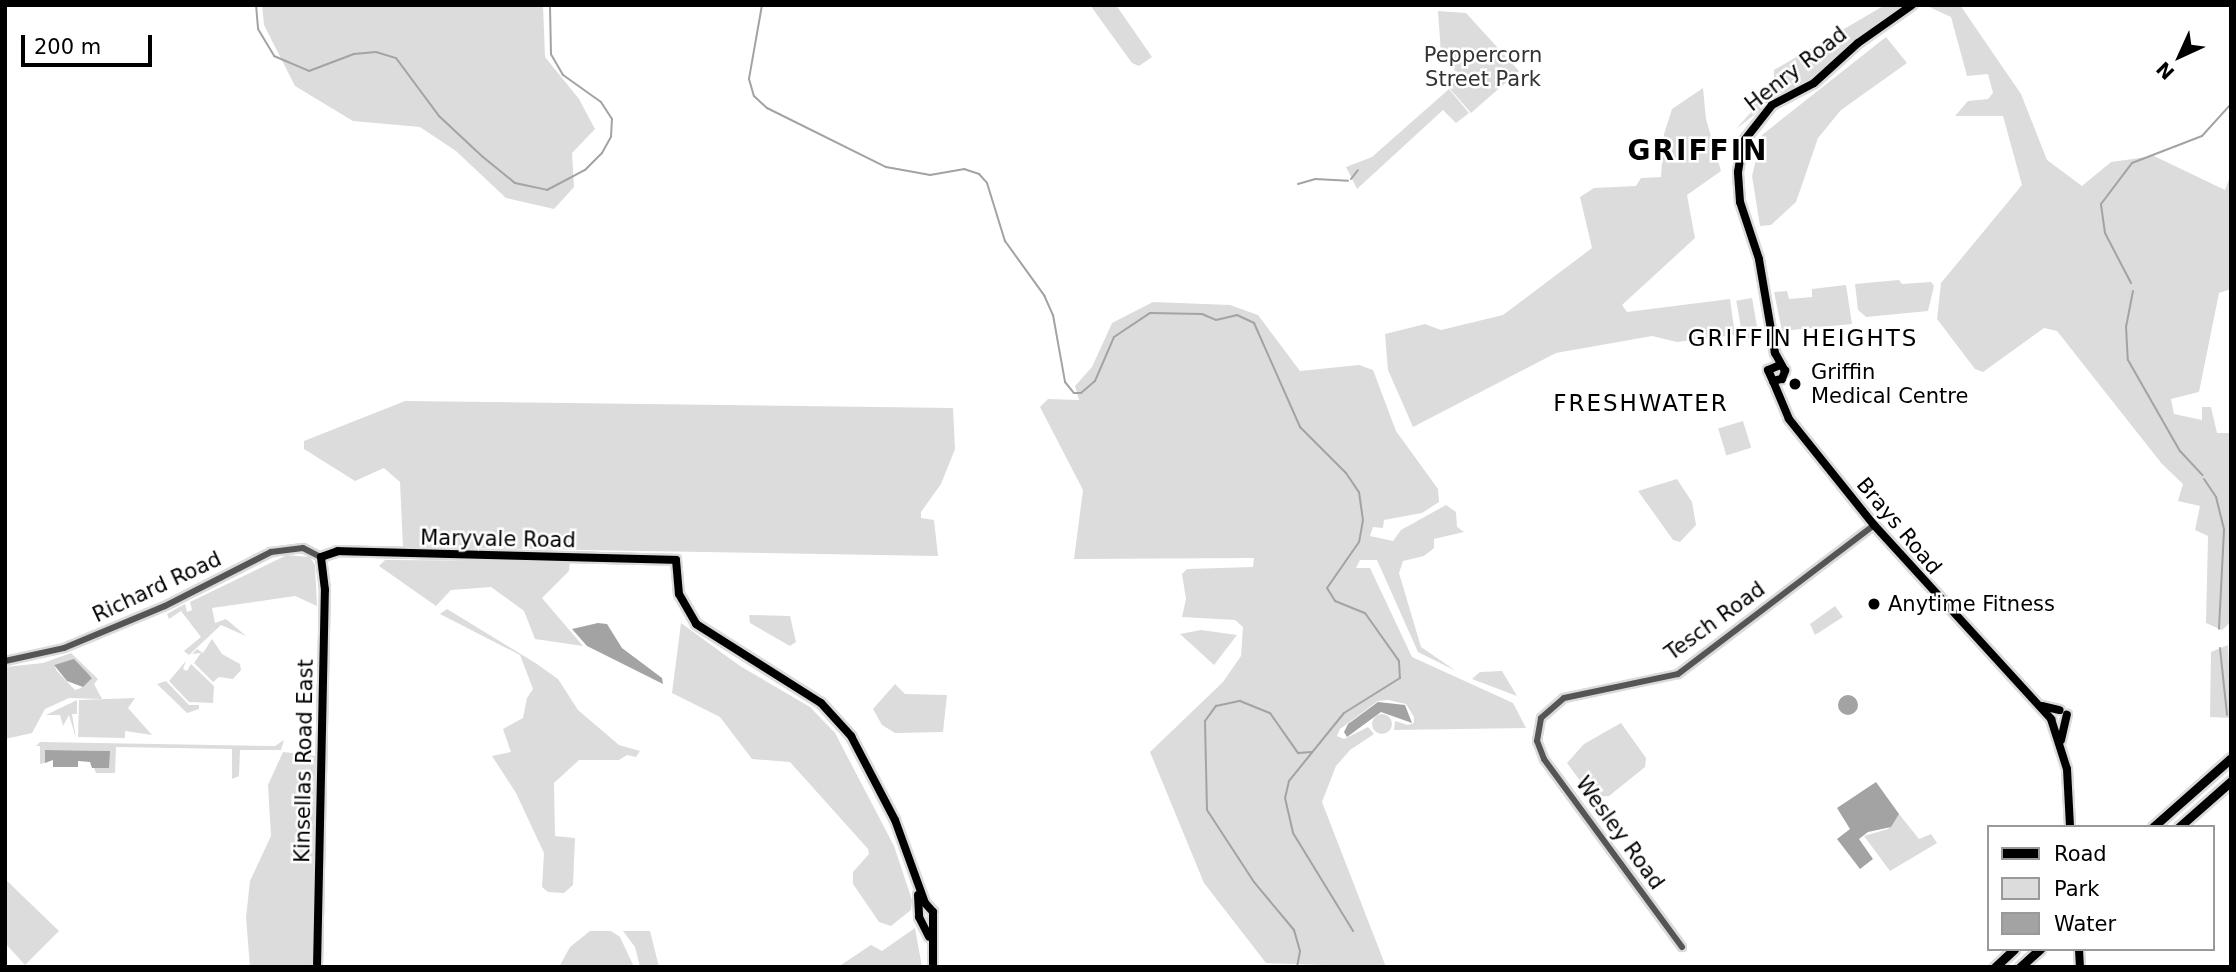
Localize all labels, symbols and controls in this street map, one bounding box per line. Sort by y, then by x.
scale bar [24,21,156,65]
street label: Henry Road [1740,21,1852,117]
north arrow [2145,21,2215,91]
text: 200 m [34,35,101,59]
park label: Peppercorn Street Park [1424,42,1542,92]
text: N [2152,57,2179,84]
district label: GRIFFIN [1628,134,1768,168]
district label: GRIFFIN HEIGHTS [1690,324,1916,352]
place label: Griffin Medical Centre [1811,359,1968,409]
marker: Griffin Medical Centre [1785,374,1805,394]
district label: FRESHWATER [1554,389,1728,417]
street label: Brays Road [1851,472,1947,580]
street label: Maryvale Road [420,525,576,553]
street label: Richard Road [89,546,225,628]
street label: Tesch Road [1660,576,1770,666]
place label: Anytime Fitness [1888,591,2055,617]
marker: Anytime Fitness [1866,596,1882,612]
street label: Kinsellas Road East [290,659,318,863]
street label: Wesley Road [1570,771,1670,895]
legend [1988,825,2215,951]
text: Road [2054,842,2107,866]
text: Park [2054,877,2099,901]
text: Water [2054,912,2116,936]

